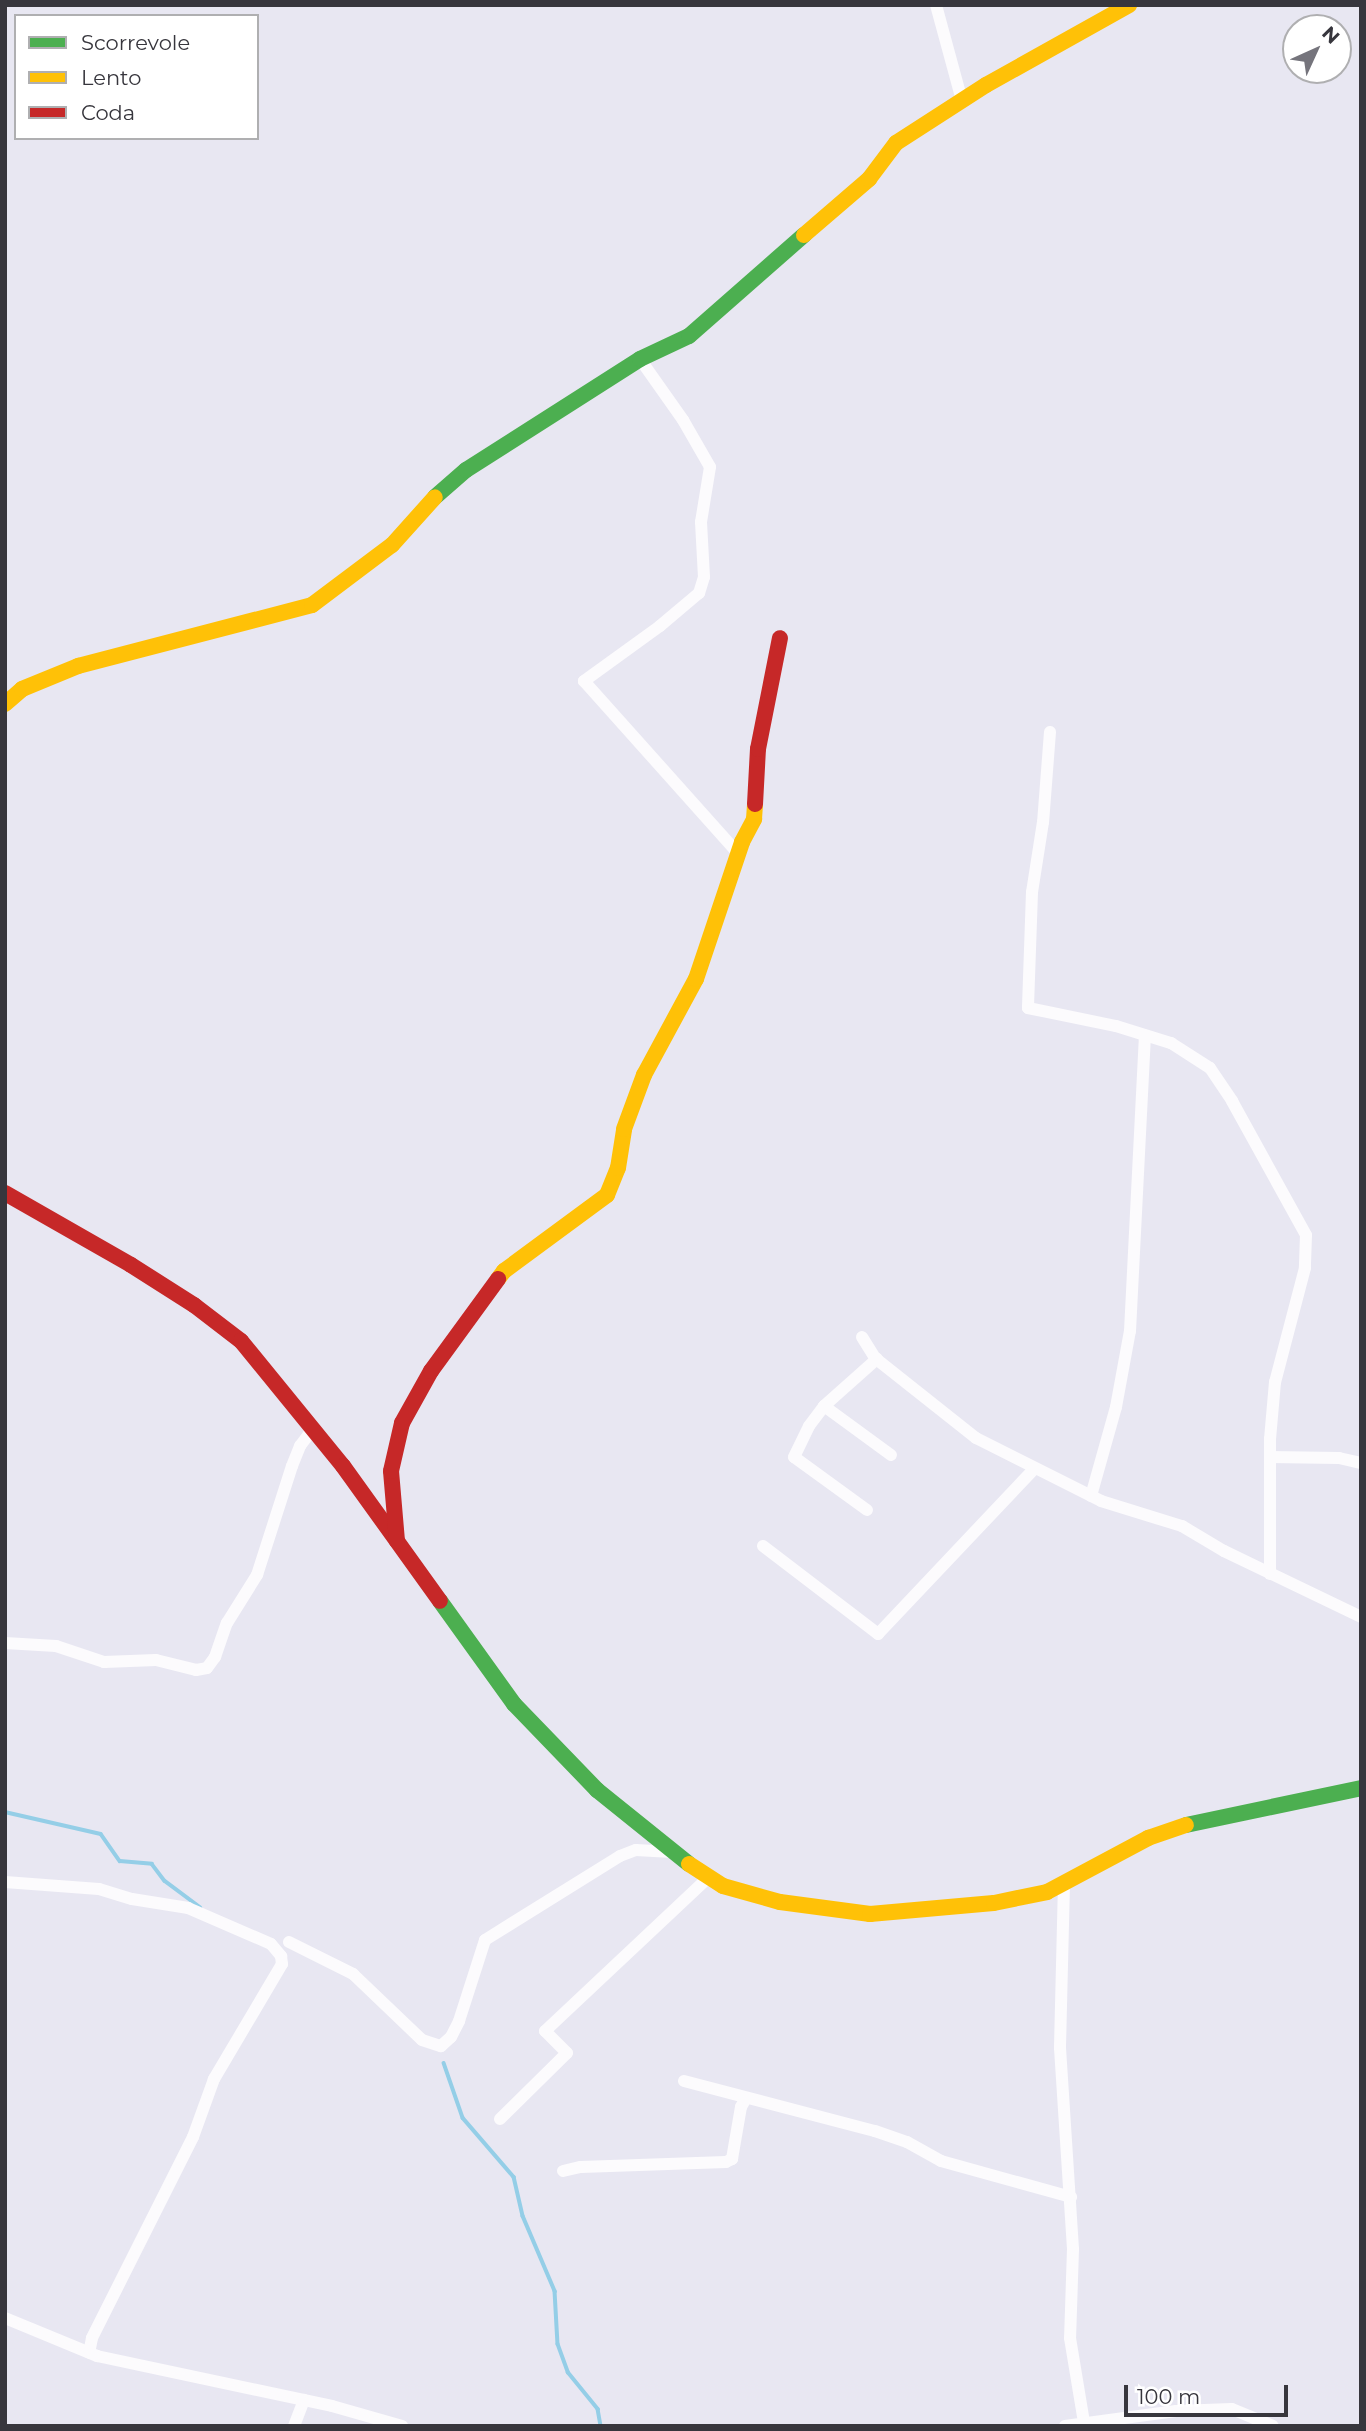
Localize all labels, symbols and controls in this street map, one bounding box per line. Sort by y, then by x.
legend [14,14,259,140]
north arrow [1282,14,1352,84]
text: N [1317,22,1344,49]
text: Scorrevole [81,30,190,55]
text: Lento [81,65,141,90]
text: Coda [81,100,135,125]
scale bar [1128,2372,1292,2416]
text: 100 m [1137,2384,1200,2409]

